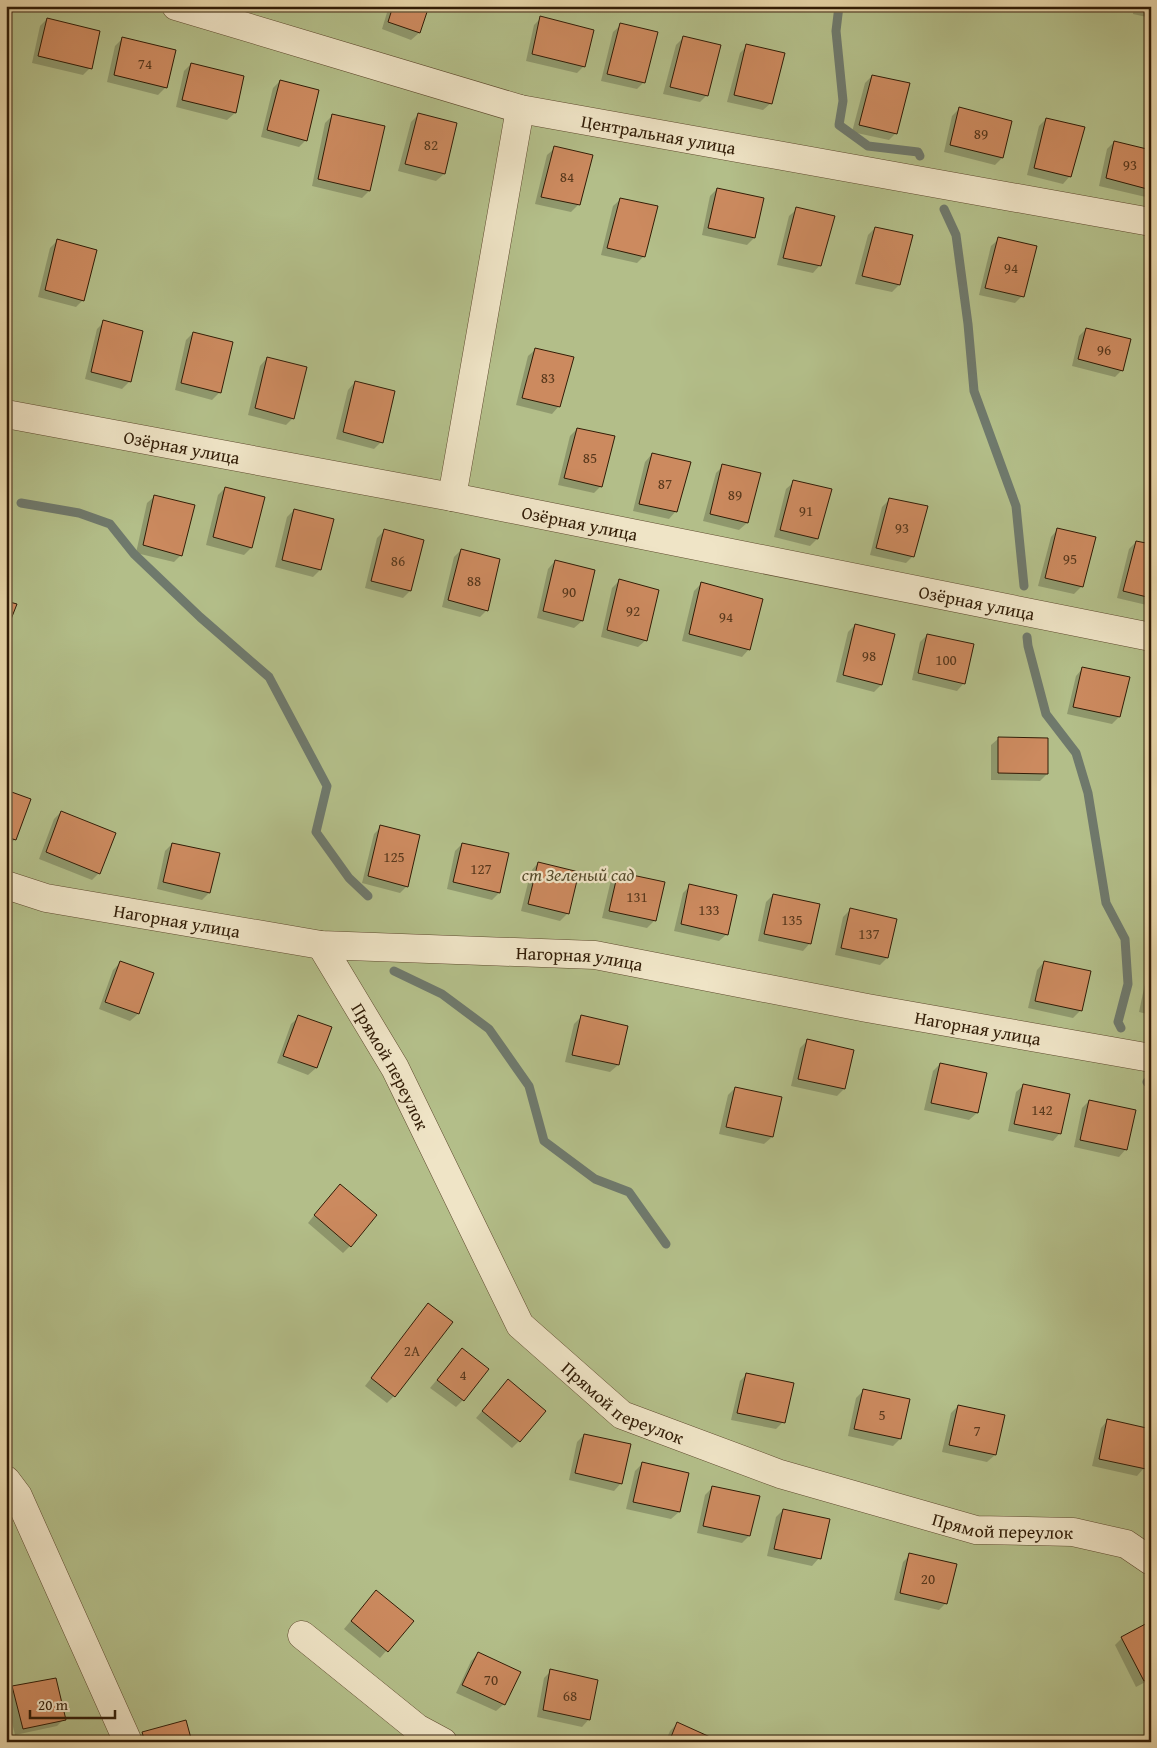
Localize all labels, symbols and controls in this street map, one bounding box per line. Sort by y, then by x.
house number: 74 [138,53,152,74]
street label: Центральная улица [579,107,739,161]
house number: 89 [974,123,988,144]
house number: 82 [424,134,438,155]
house number: 93 [1123,154,1137,175]
house number: 84 [560,166,574,187]
house number: 94 [1004,257,1018,278]
house number: 96 [1097,339,1111,360]
house number: 83 [541,367,555,388]
street label: Озёрная улица [122,423,243,471]
house number: 85 [583,447,597,468]
house number: 87 [658,473,672,494]
house number: 89 [728,484,742,505]
street label: Озёрная улица [519,498,641,547]
house number: 91 [799,500,813,521]
house number: 93 [895,517,909,538]
house number: 95 [1063,548,1077,569]
house number: 86 [391,550,405,571]
house number: 88 [467,570,481,591]
street label: Озёрная улица [917,577,1038,627]
house number: 90 [562,581,576,602]
house number: 92 [626,600,640,621]
house number: 94 [719,606,733,627]
house number: 98 [862,645,876,666]
house number: 100 [935,649,957,670]
house number: 125 [383,846,405,867]
house number: 127 [470,858,492,879]
park label: ст Зеленый сад [522,861,635,888]
house number: 131 [626,886,648,907]
street label: Нагорная улица [112,896,243,945]
house number: 133 [698,899,720,920]
house number: 135 [781,909,803,930]
house number: 137 [858,923,880,944]
street label: Нагорная улица [515,939,646,978]
street label: Прямой переулок [345,997,437,1135]
street label: Нагорная улица [913,1003,1044,1052]
house number: 142 [1031,1099,1053,1120]
house number: 2А [404,1340,420,1361]
street label: Прямой переулок [556,1354,689,1451]
house number: 4 [459,1364,467,1385]
house number: 5 [878,1404,886,1425]
house number: 7 [973,1420,981,1441]
street label: Прямой переулок [929,1505,1074,1546]
house number: 20 [921,1568,935,1589]
house number: 70 [484,1669,498,1690]
house number: 68 [563,1685,577,1706]
scale bar [30,1688,115,1720]
text: 20 m [38,1694,69,1715]

